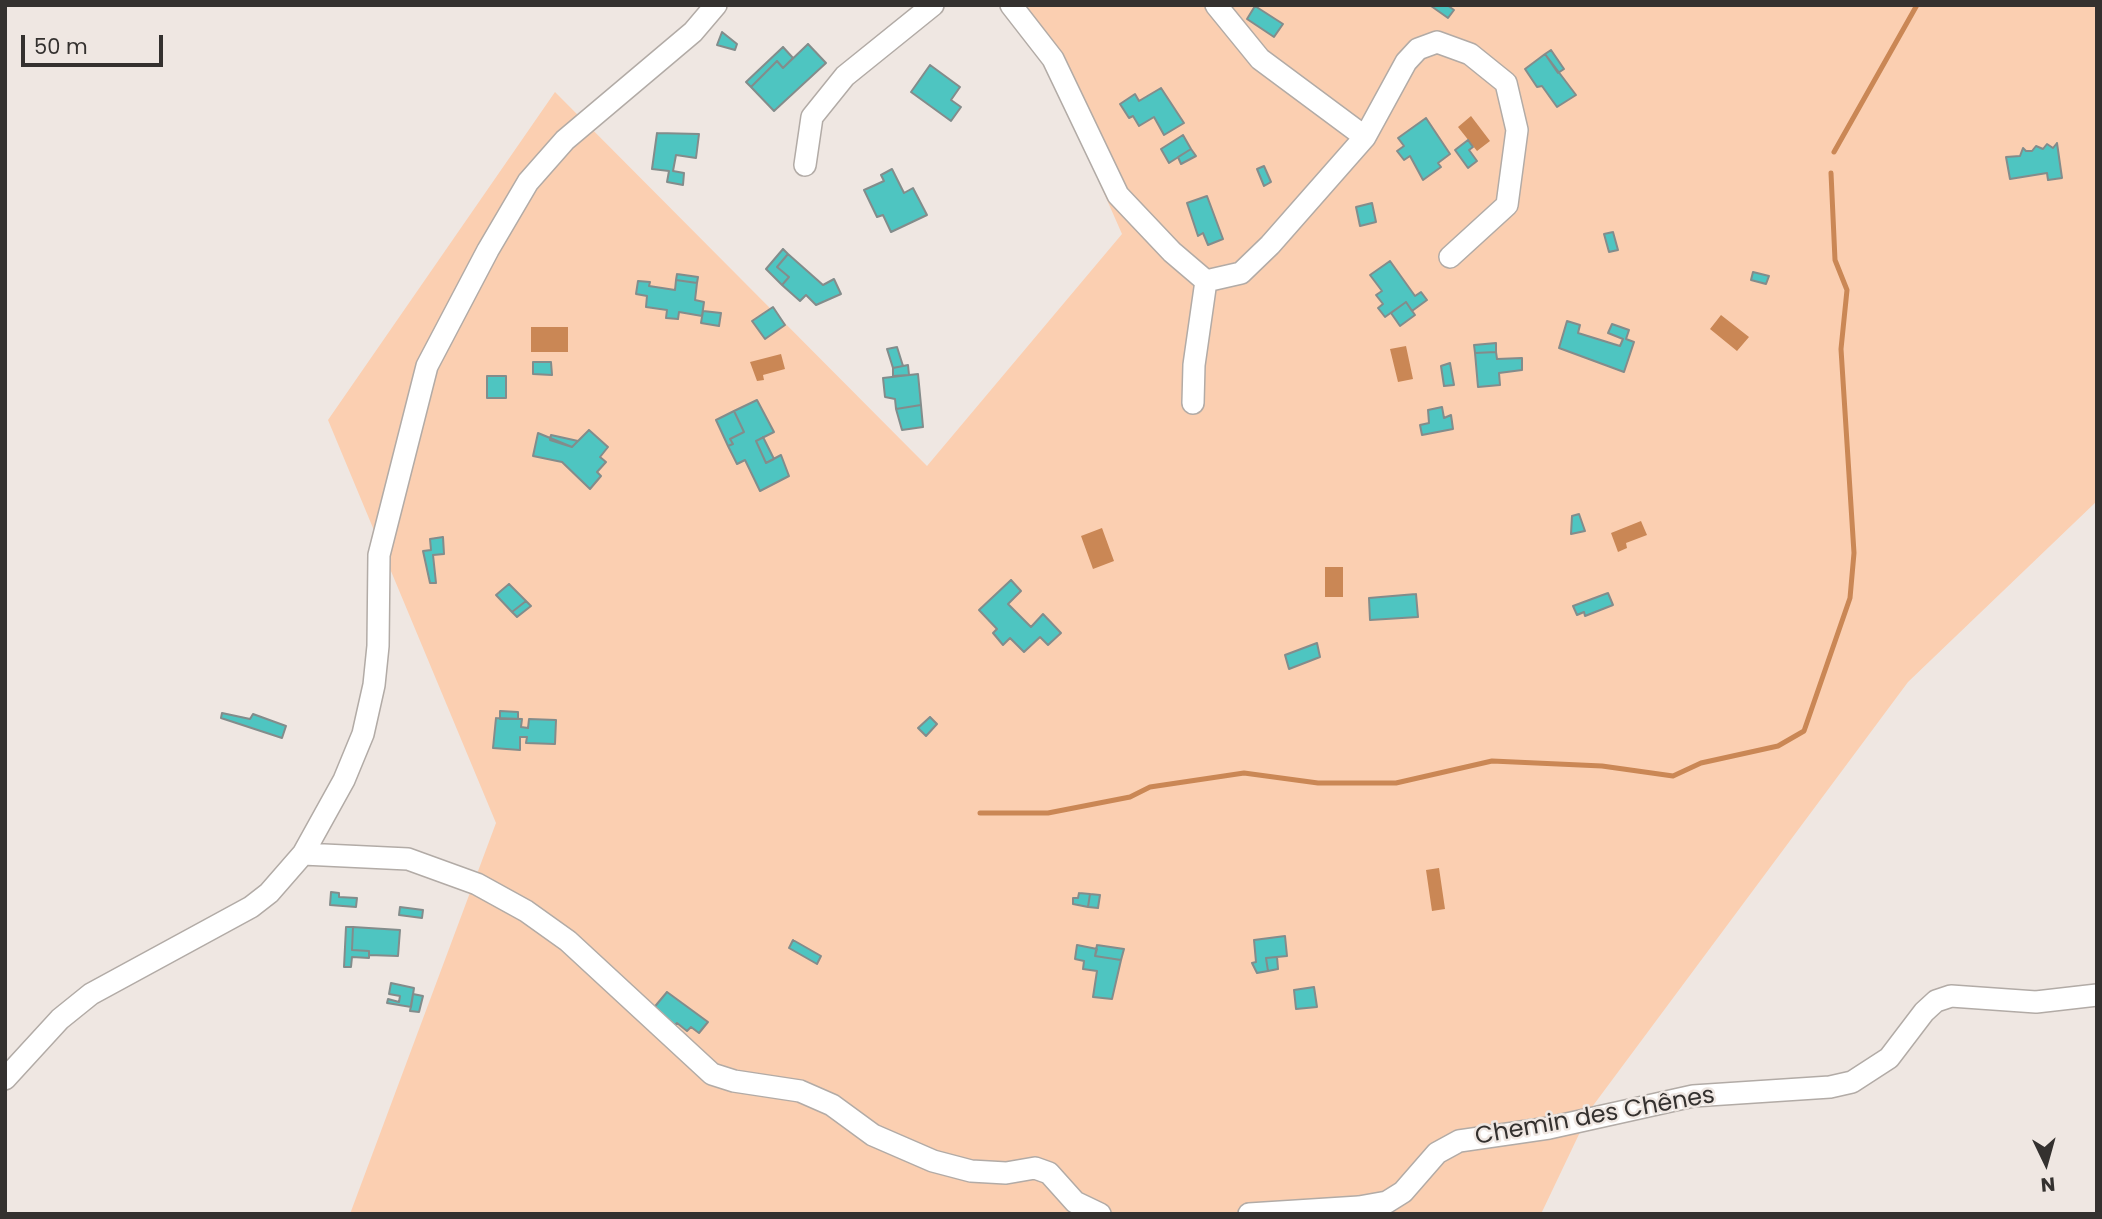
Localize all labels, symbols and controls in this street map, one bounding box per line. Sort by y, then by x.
scale bar [24,21,166,65]
text: 50 m [34,32,88,61]
street label: Chemin des Chênes [1473,1082,1717,1152]
north arrow [2011,1128,2081,1198]
text: N [2040,1170,2056,1198]

